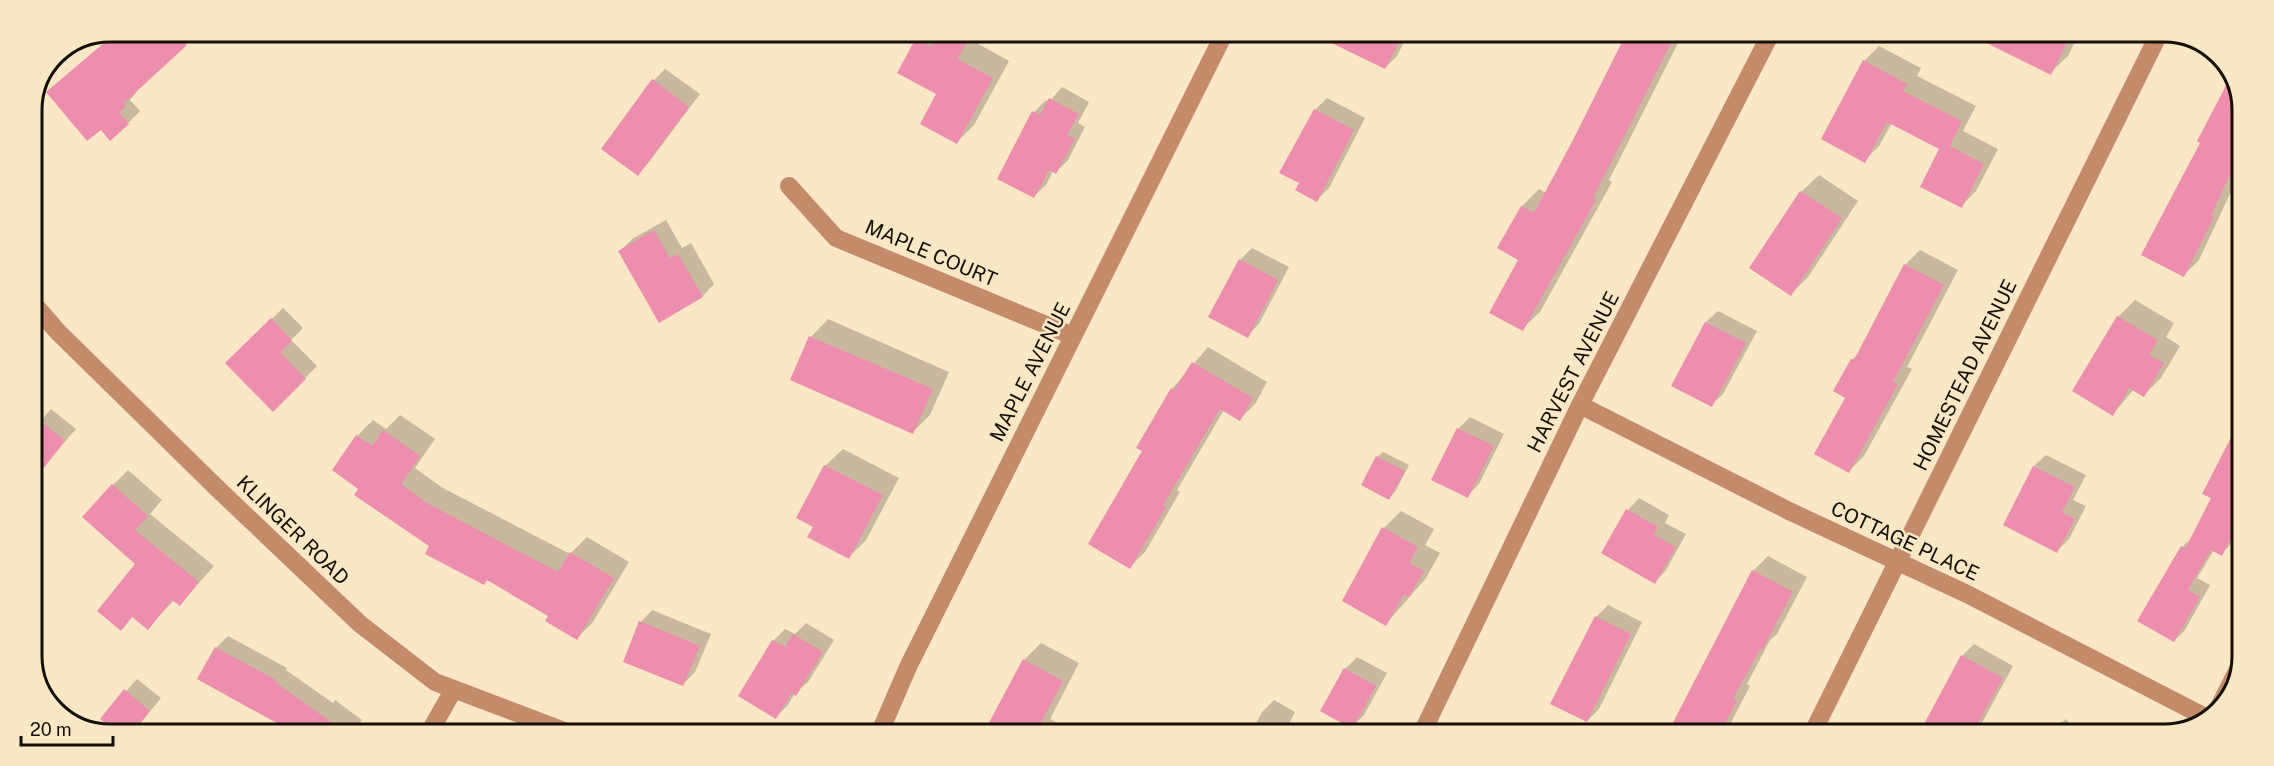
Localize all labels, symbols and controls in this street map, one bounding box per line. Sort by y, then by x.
street label: MAPLE COURT [861,214,1001,292]
street label: HOMESTEAD AVENUE [1908,276,2022,474]
street label: HARVEST AVENUE [1522,287,1624,457]
street label: MAPLE AVENUE [985,298,1075,446]
street label: KLINGER ROAD [232,470,354,590]
street label: COTTAGE PLACE [1827,496,1983,586]
scale bar [21,709,112,747]
text: 20 m [30,719,72,740]

